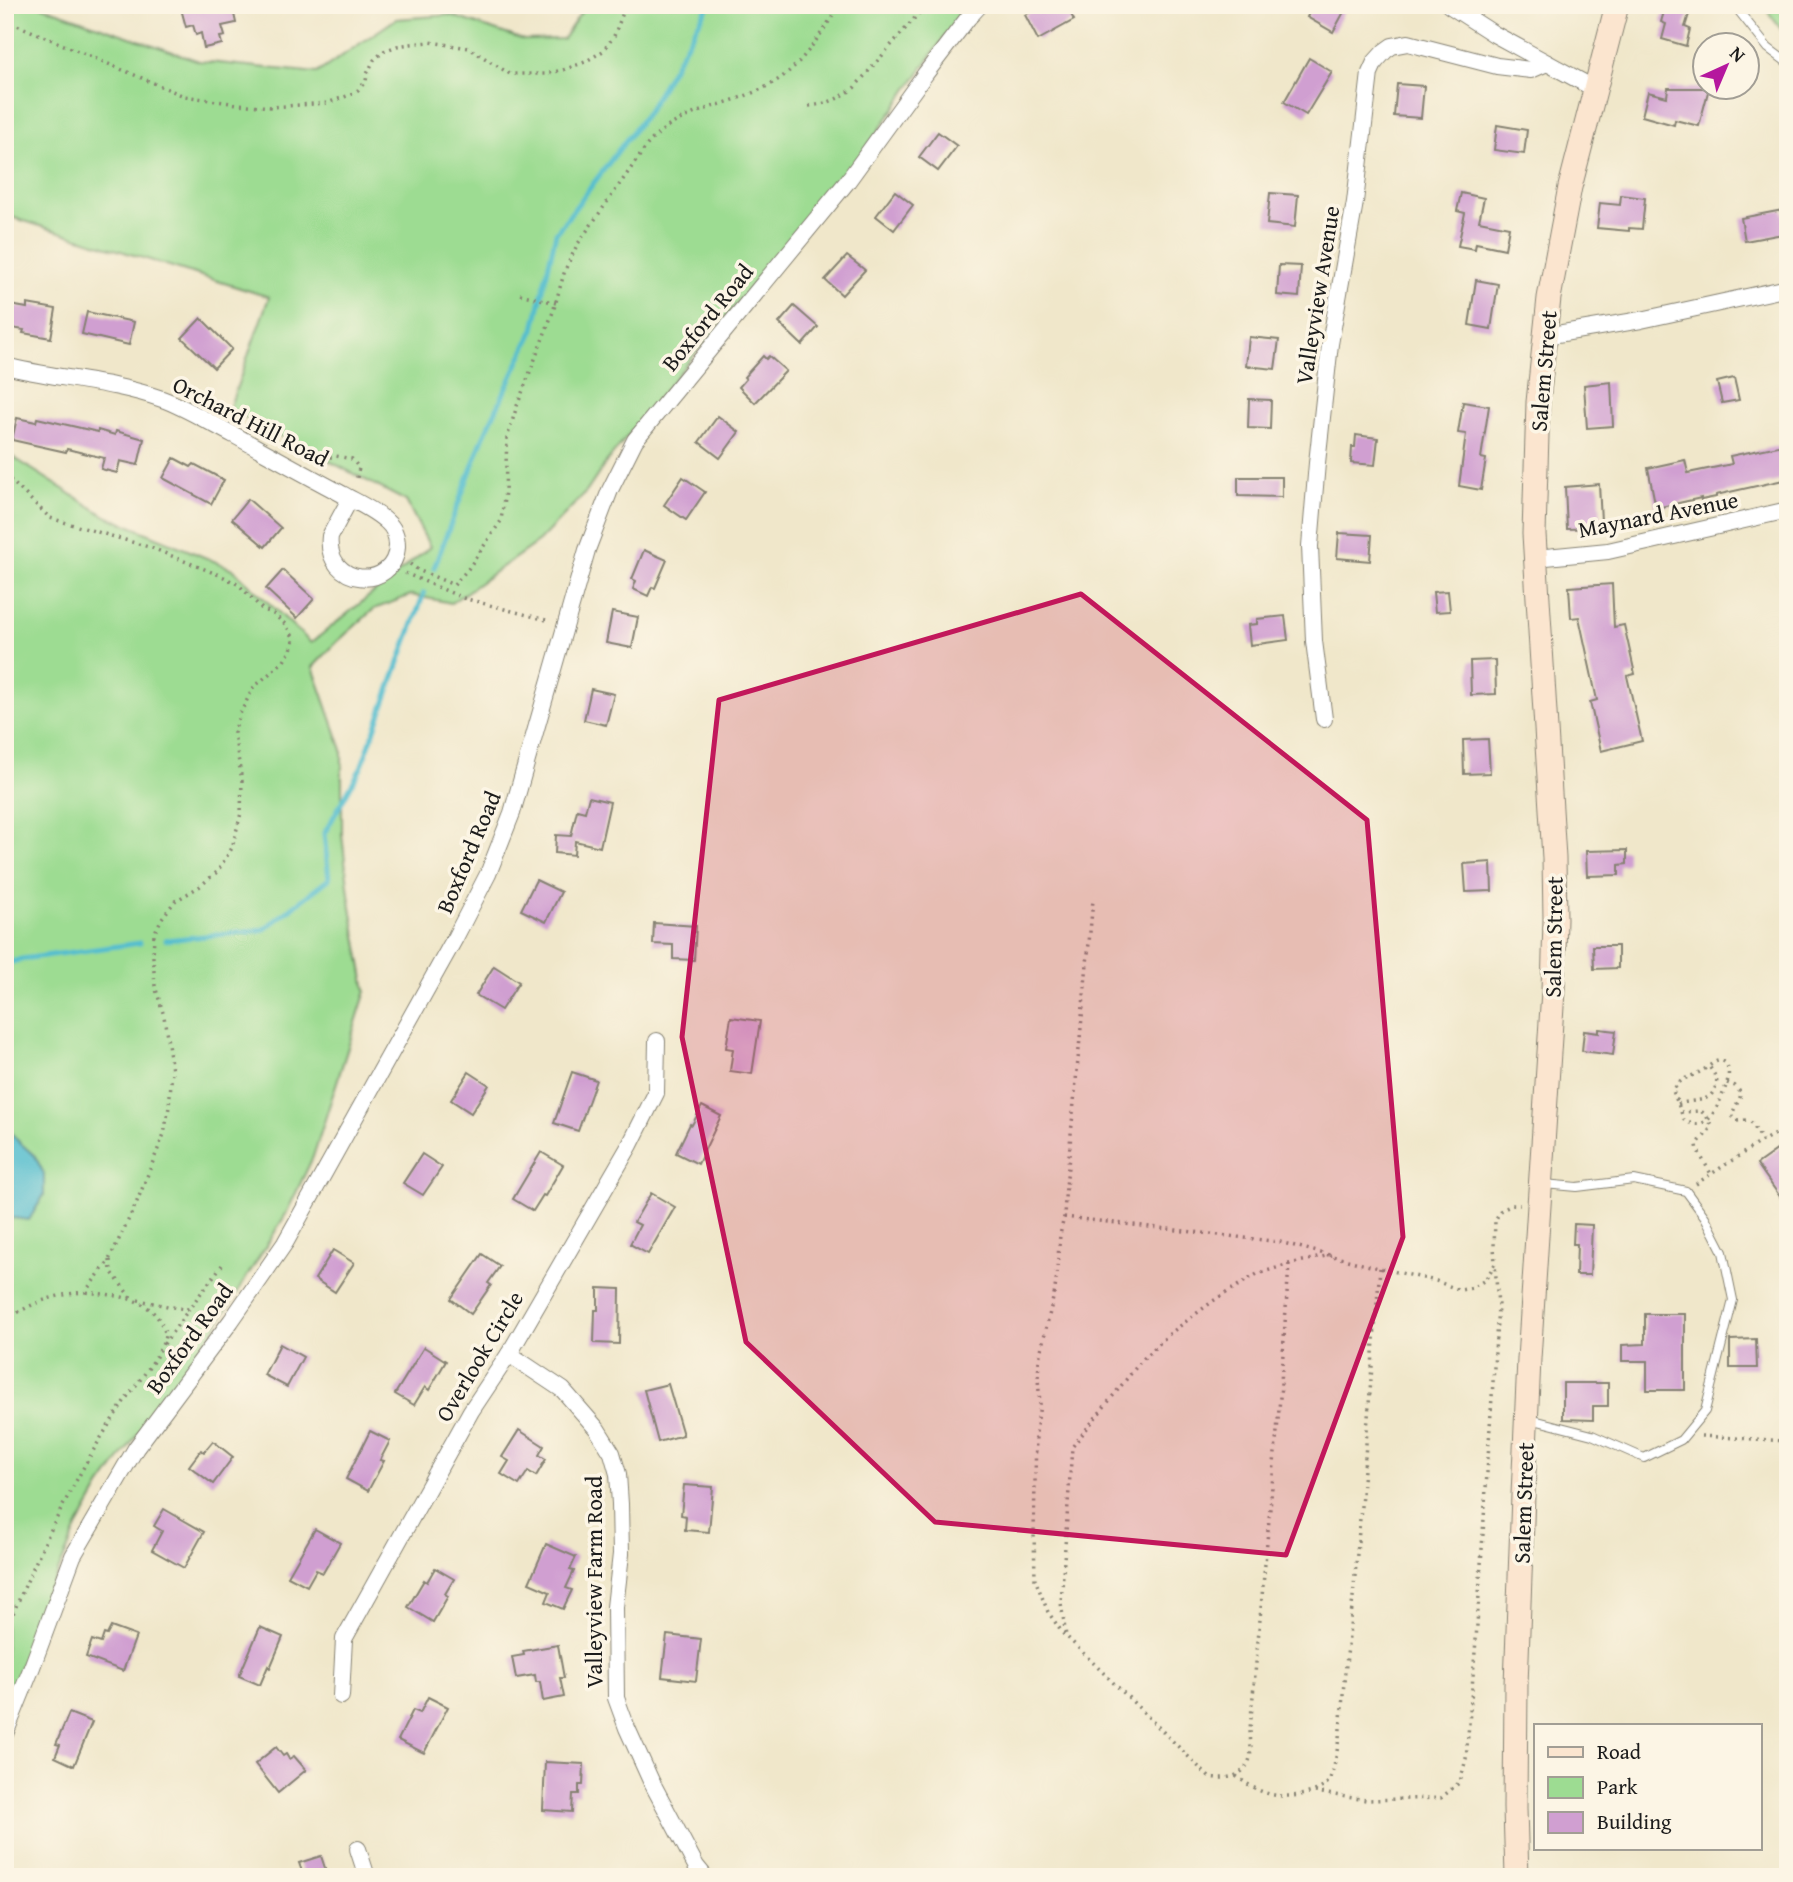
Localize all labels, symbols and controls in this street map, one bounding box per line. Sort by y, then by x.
north arrow [1692,32,1762,102]
text: N [1724,39,1752,68]
street label: Valleyview Avenue [1287,203,1347,387]
street label: Boxford Road [653,256,761,378]
street label: Salem Street [1521,309,1565,433]
street label: Orchard Hill Road [167,367,335,475]
street label: Maynard Avenue [1575,482,1741,546]
street label: Boxford Road [427,785,509,918]
street label: Salem Street [1535,876,1571,998]
street label: Boxford Road [137,1275,241,1400]
street label: Overlook Circle [427,1284,531,1428]
street label: Salem Street [1504,1442,1542,1564]
street label: Valleyview Farm Road [577,1475,610,1688]
legend [1534,1724,1762,1850]
text: Road [1597,1736,1642,1767]
text: Park [1597,1771,1638,1802]
text: Building [1597,1806,1672,1837]

